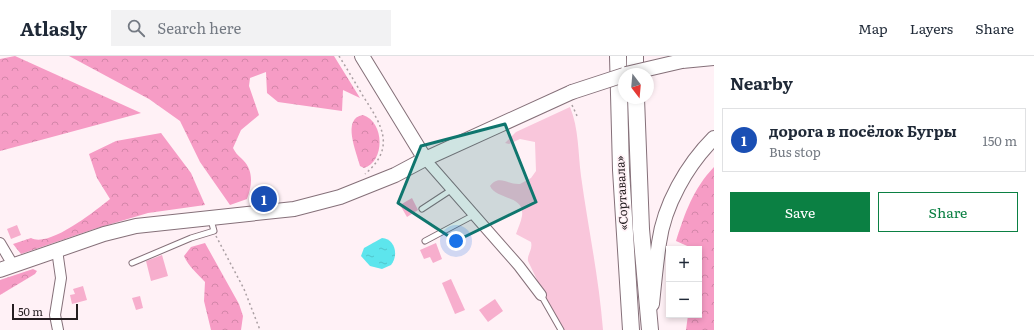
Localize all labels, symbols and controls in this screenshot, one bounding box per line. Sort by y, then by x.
search box [111,10,391,46]
text: Atlasly [20,14,87,42]
text: Search here [157,16,241,39]
icon: search [125,17,147,39]
text: Map [858,18,888,38]
text: Layers [910,18,953,38]
text: Share [975,18,1014,38]
north arrow [618,68,654,104]
text: Nearby [730,70,793,95]
text: дорога в посёлок Бугры [769,119,957,142]
text: 1 [741,131,747,150]
text: 150 m [982,131,1017,150]
text: Bus stop [769,142,821,161]
street label: «Сортавала» [610,155,632,231]
pin: 1 [251,184,277,214]
button: Save [730,192,870,232]
button: Share [878,192,1018,232]
your location [446,231,466,251]
map controls [666,246,702,318]
button: + [666,246,702,282]
button: − [666,282,702,318]
scale bar [12,302,78,321]
text: 50 m [18,303,43,319]

